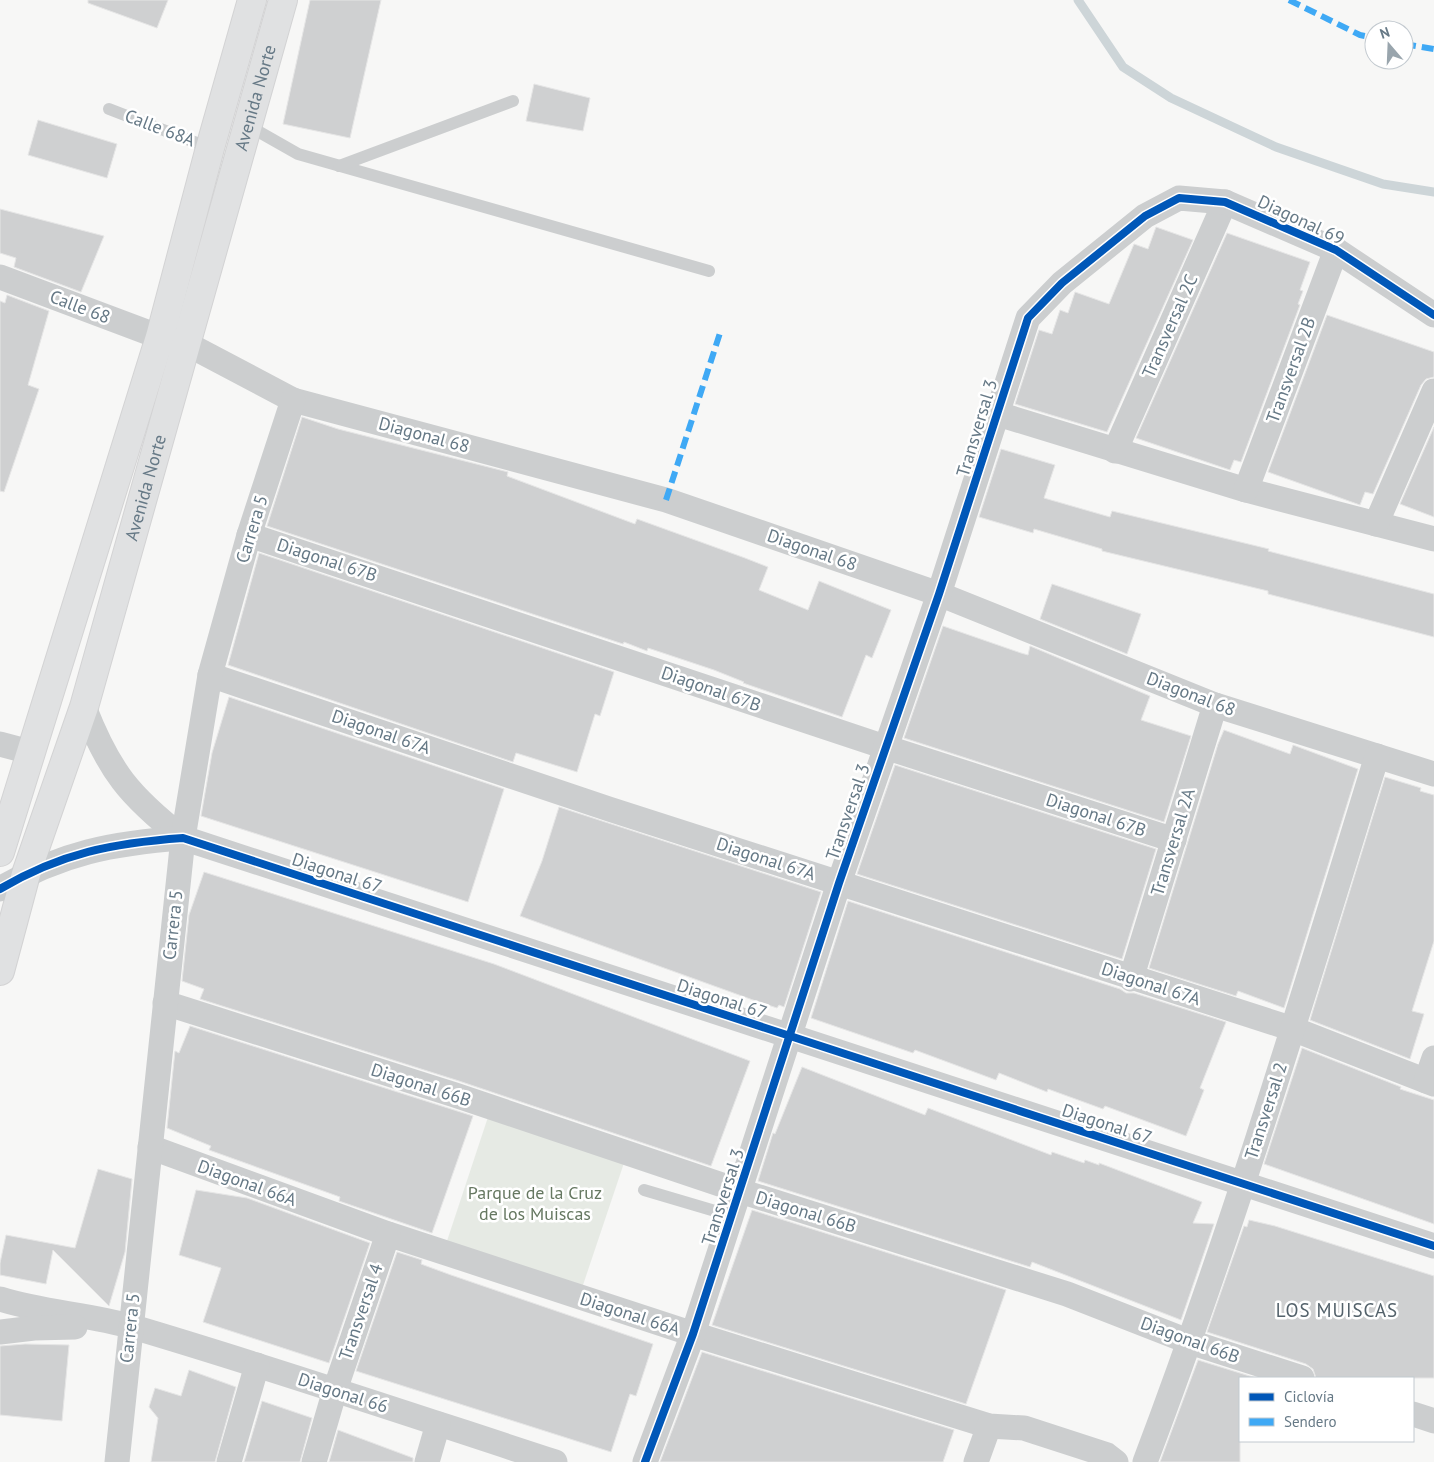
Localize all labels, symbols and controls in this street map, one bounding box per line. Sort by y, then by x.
north arrow [1364,20,1414,70]
text: N [1377,23,1392,43]
street label: Avenida Norte [229,42,281,153]
street label: Calle 68A [122,104,199,152]
street label: Diagonal 69 [1254,189,1348,250]
street label: Transversal 2C [1136,270,1203,381]
street label: Calle 68 [47,285,114,329]
street label: Transversal 2B [1261,314,1320,426]
street label: Transversal 3 [951,376,1002,479]
street label: Diagonal 68 [376,411,472,458]
street label: Avenida Norte [119,432,171,543]
street label: Carrera 5 [230,492,273,566]
street label: Diagonal 68 [764,523,860,576]
street label: Diagonal 67B [274,533,380,587]
street label: Diagonal 67B [658,661,764,716]
street label: Diagonal 68 [1144,666,1239,721]
street label: Diagonal 67A [329,704,434,759]
street label: Transversal 3 [820,760,875,863]
street label: Transversal 2A [1145,785,1200,898]
street label: Diagonal 67B [1043,788,1149,842]
street label: Diagonal 67A [714,832,819,885]
street label: Diagonal 67 [289,847,385,898]
street label: Carrera 5 [157,889,188,961]
street label: Diagonal 67A [1099,957,1204,1010]
street label: Diagonal 67 [674,973,770,1024]
street label: Diagonal 66B [368,1058,474,1112]
street label: Transversal 2 [1239,1059,1292,1162]
street label: Diagonal 67 [1059,1098,1155,1149]
street label: Transversal 3 [696,1145,749,1248]
street label: Diagonal 66A [194,1154,300,1211]
park label: Parque de la Cruz de los Muiscas [468,1181,602,1225]
street label: Diagonal 66B [753,1185,859,1238]
street label: Transversal 4 [333,1260,388,1363]
street label: Diagonal 66A [577,1287,684,1341]
street label: Carrera 5 [114,1292,145,1364]
district label: LOS MUISCAS [1276,1298,1398,1322]
street label: Diagonal 66B [1137,1311,1243,1368]
street label: Diagonal 66 [295,1367,391,1418]
legend [1239,1377,1414,1442]
text: Ciclovía [1284,1387,1334,1406]
text: Sendero [1284,1412,1337,1431]

